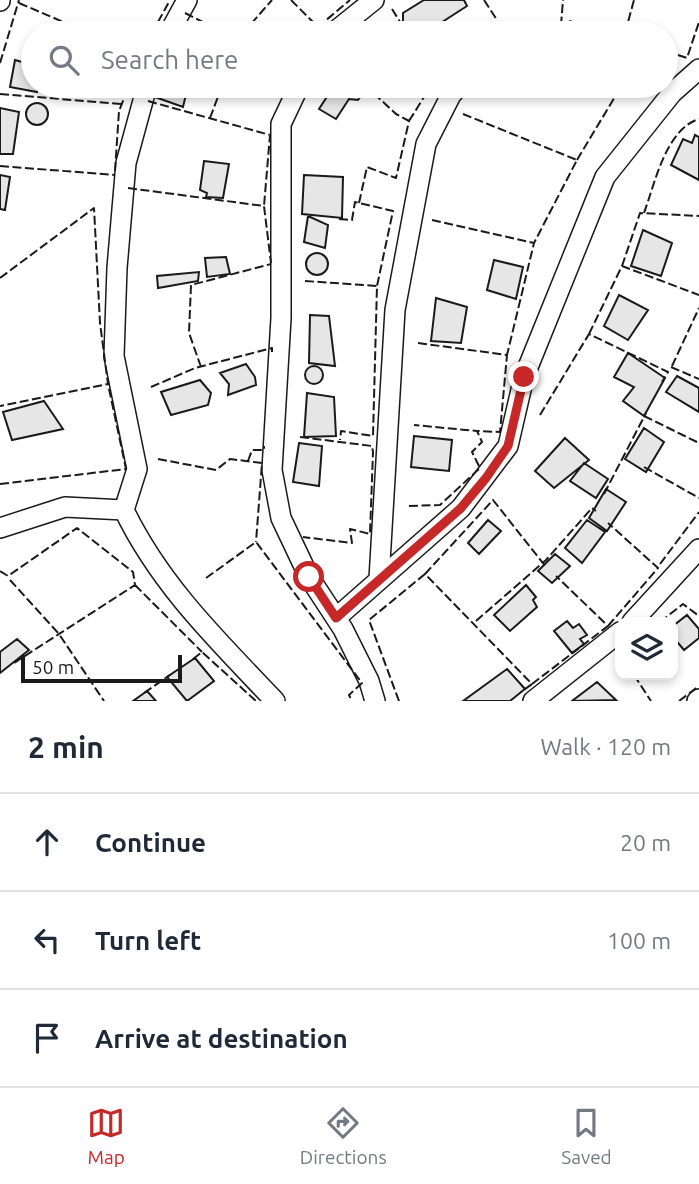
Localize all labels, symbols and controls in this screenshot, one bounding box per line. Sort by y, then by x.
search box [21,21,678,98]
icon: search [45,41,83,79]
text: Search here [101,45,238,74]
route end [508,361,539,392]
route start [293,561,324,592]
map controls [615,617,678,680]
button: layers [615,617,678,680]
scale bar [21,652,182,684]
text: 50 m [32,656,74,678]
text: 2 min [28,730,104,764]
text: Walk · 120 m [540,734,671,759]
icon: ahead [28,823,66,861]
text: Continue [95,828,206,857]
text: 20 m [620,830,671,855]
icon: left [28,921,66,959]
text: Turn left [95,926,201,955]
text: 100 m [607,928,671,953]
icon: arrive [28,1019,66,1057]
text: Arrive at destination [95,1024,348,1053]
tab: Map [87,1104,125,1168]
tab: Directions [300,1104,387,1168]
tab: Saved [561,1104,612,1168]

